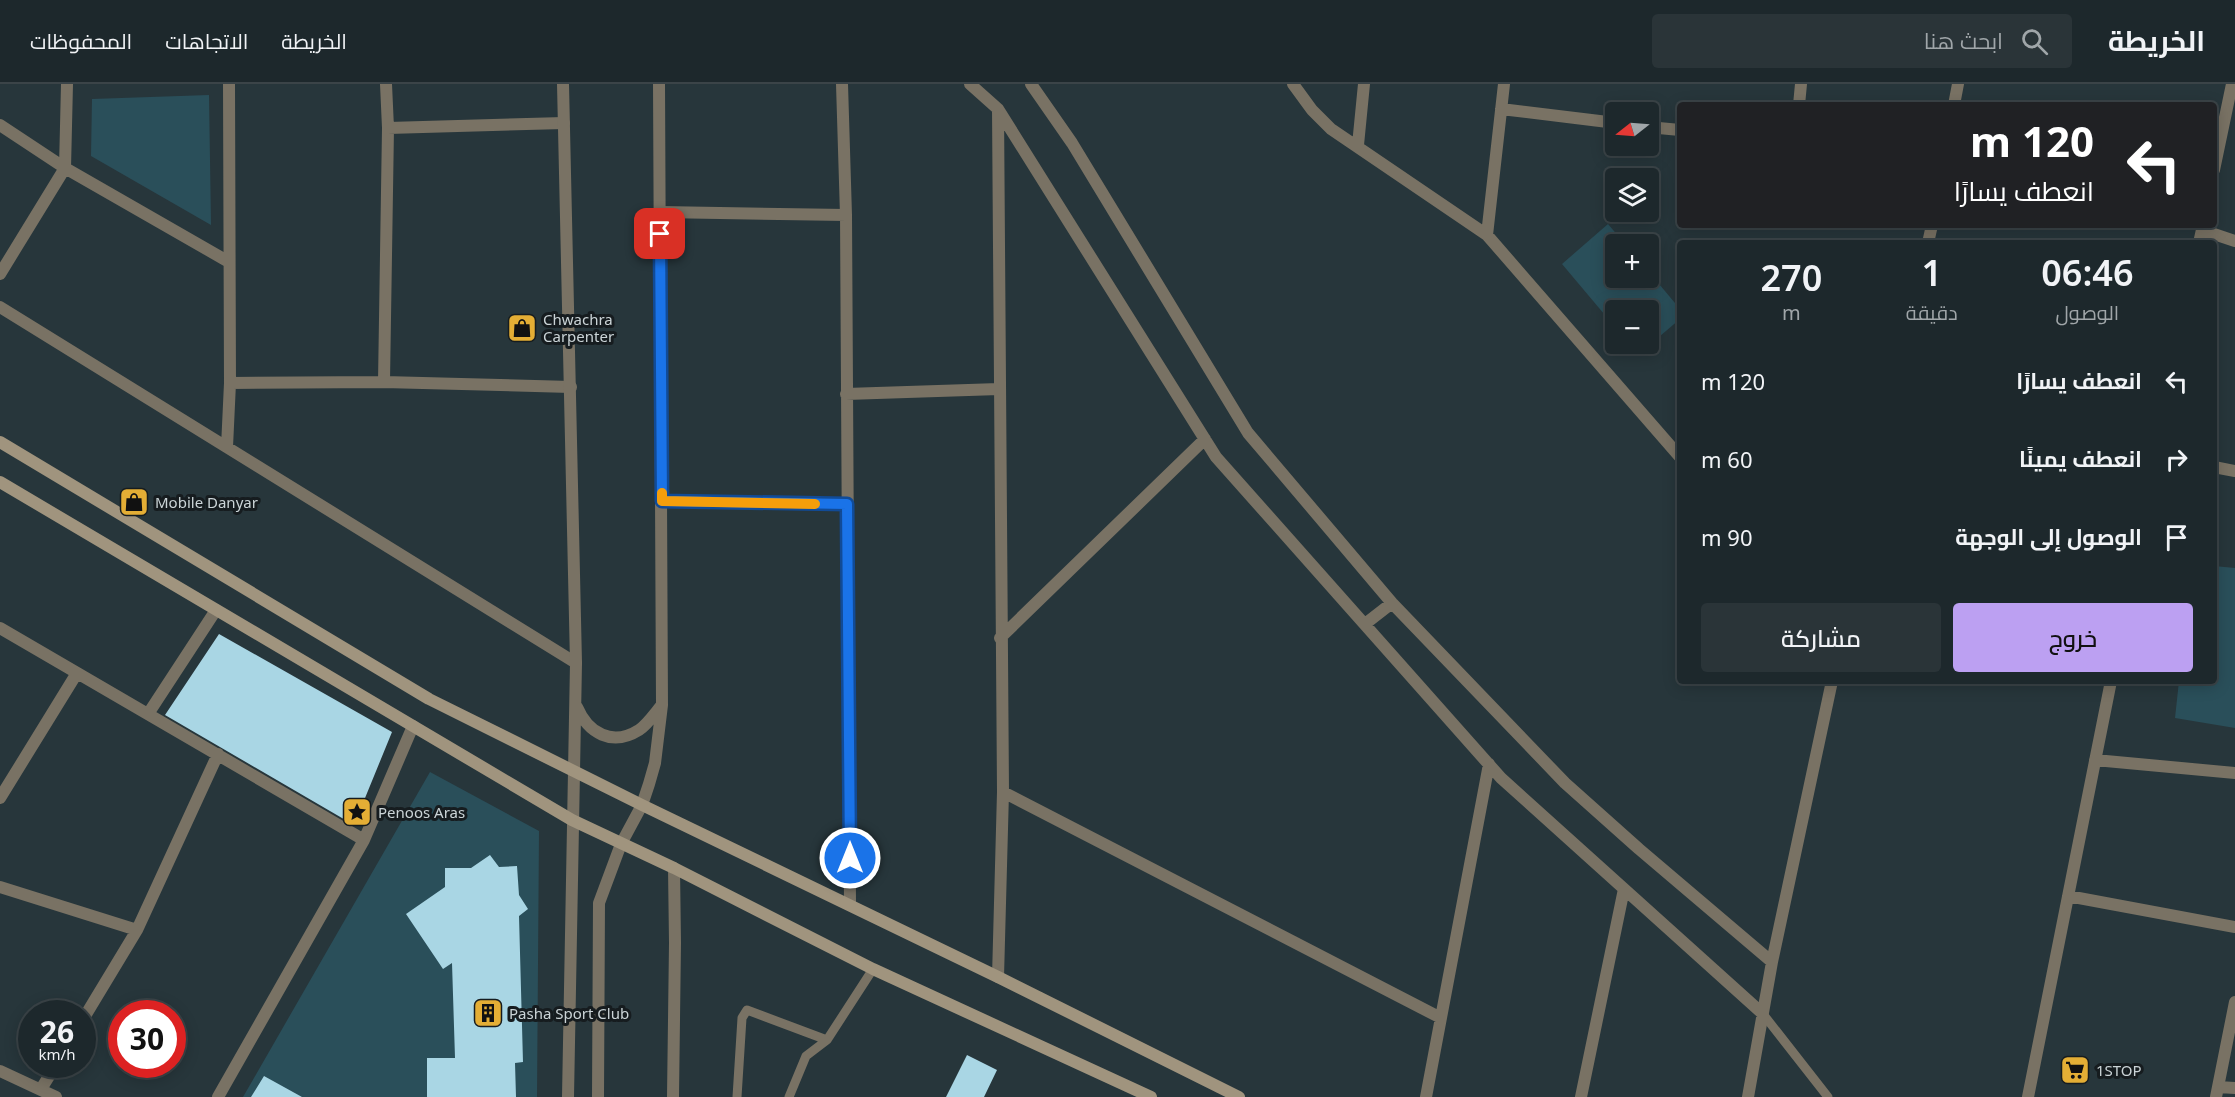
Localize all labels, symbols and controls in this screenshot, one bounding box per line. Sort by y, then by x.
search box [1652,14,2072,68]
text: الخريطة [2108,21,2205,59]
text: ابحث هنا [1924,25,2003,55]
icon: search [2018,25,2051,58]
text: المحفوظات [30,27,132,55]
text: الاتجاهات [165,27,248,55]
text: الخريطة [281,27,347,55]
north arrow [1605,102,1659,156]
map controls [1605,102,1659,354]
text: 120 m [1970,112,2094,169]
icon: left [2115,126,2193,204]
button: layers [1605,168,1659,222]
text: انعطف يسارًا [1954,172,2094,209]
pin [634,208,685,259]
icon: arrive [643,217,676,250]
button: + [1605,234,1659,288]
text: 1 [1921,248,1942,297]
text: 06:46 [2041,248,2134,297]
text: 270 [1760,253,1822,302]
text: m [1782,299,1801,326]
text: دقيقة [1906,299,1958,326]
text: الوصول [2056,299,2119,326]
button: − [1605,300,1659,354]
place label: Chwachra Carpenter [543,309,614,346]
shop icon: Chwachra Carpenter [506,312,538,344]
text: انعطف يسارًا [2016,365,2142,395]
icon: left [2160,365,2193,398]
text: 120 m [1701,366,1765,396]
text: انعطف يمينًا [2019,443,2142,473]
icon: right [2160,443,2193,476]
text: 60 m [1701,444,1752,474]
shop icon: Mobile Danyar [118,486,150,518]
place label: Mobile Danyar [155,492,258,512]
text: الوصول إلى الوجهة [1955,521,2142,551]
icon: arrive [2160,521,2193,554]
text: 90 m [1701,522,1752,552]
button: مشاركة [1701,603,1941,672]
button: خروج [1953,603,2193,672]
place icon: Penoos Aras [341,796,373,828]
place label: Penoos Aras [378,802,465,822]
position arrow [818,826,882,890]
building icon: Pasha Sport Club [472,997,504,1029]
speed limit sign: 30 [108,1000,186,1078]
place label: Pasha Sport Club [509,1003,629,1023]
text: 26 [40,1011,74,1052]
text: km/h [39,1044,75,1064]
supermarket icon: 1STOP [2059,1054,2091,1086]
place label: 1STOP [2096,1060,2142,1080]

